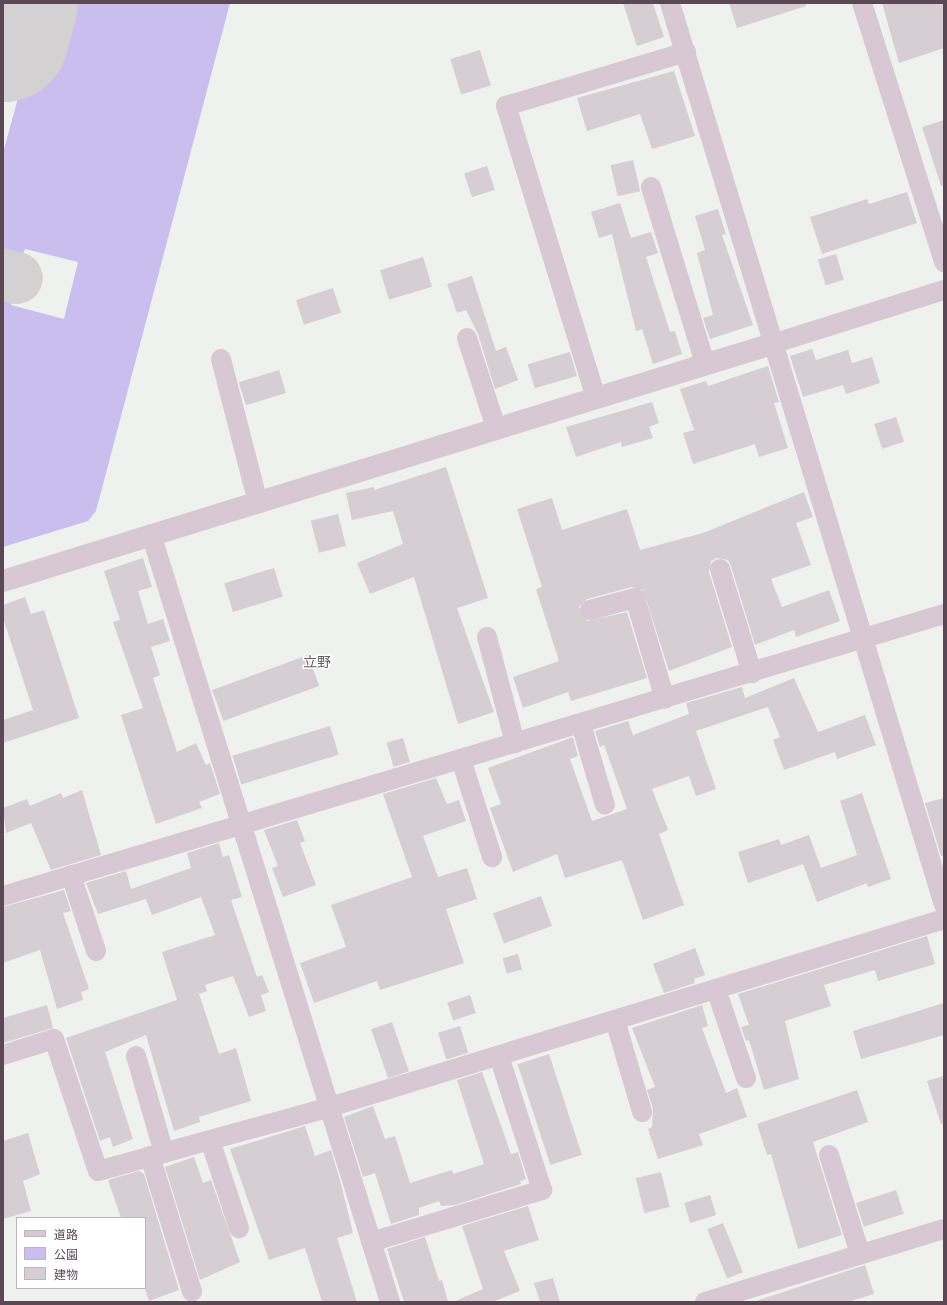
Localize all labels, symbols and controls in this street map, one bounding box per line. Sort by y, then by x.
district label: 立野 [303,654,331,670]
legend [16,1217,146,1289]
text: 道路 [54,1228,78,1242]
text: 公園 [54,1248,78,1262]
text: 建物 [54,1268,78,1282]

